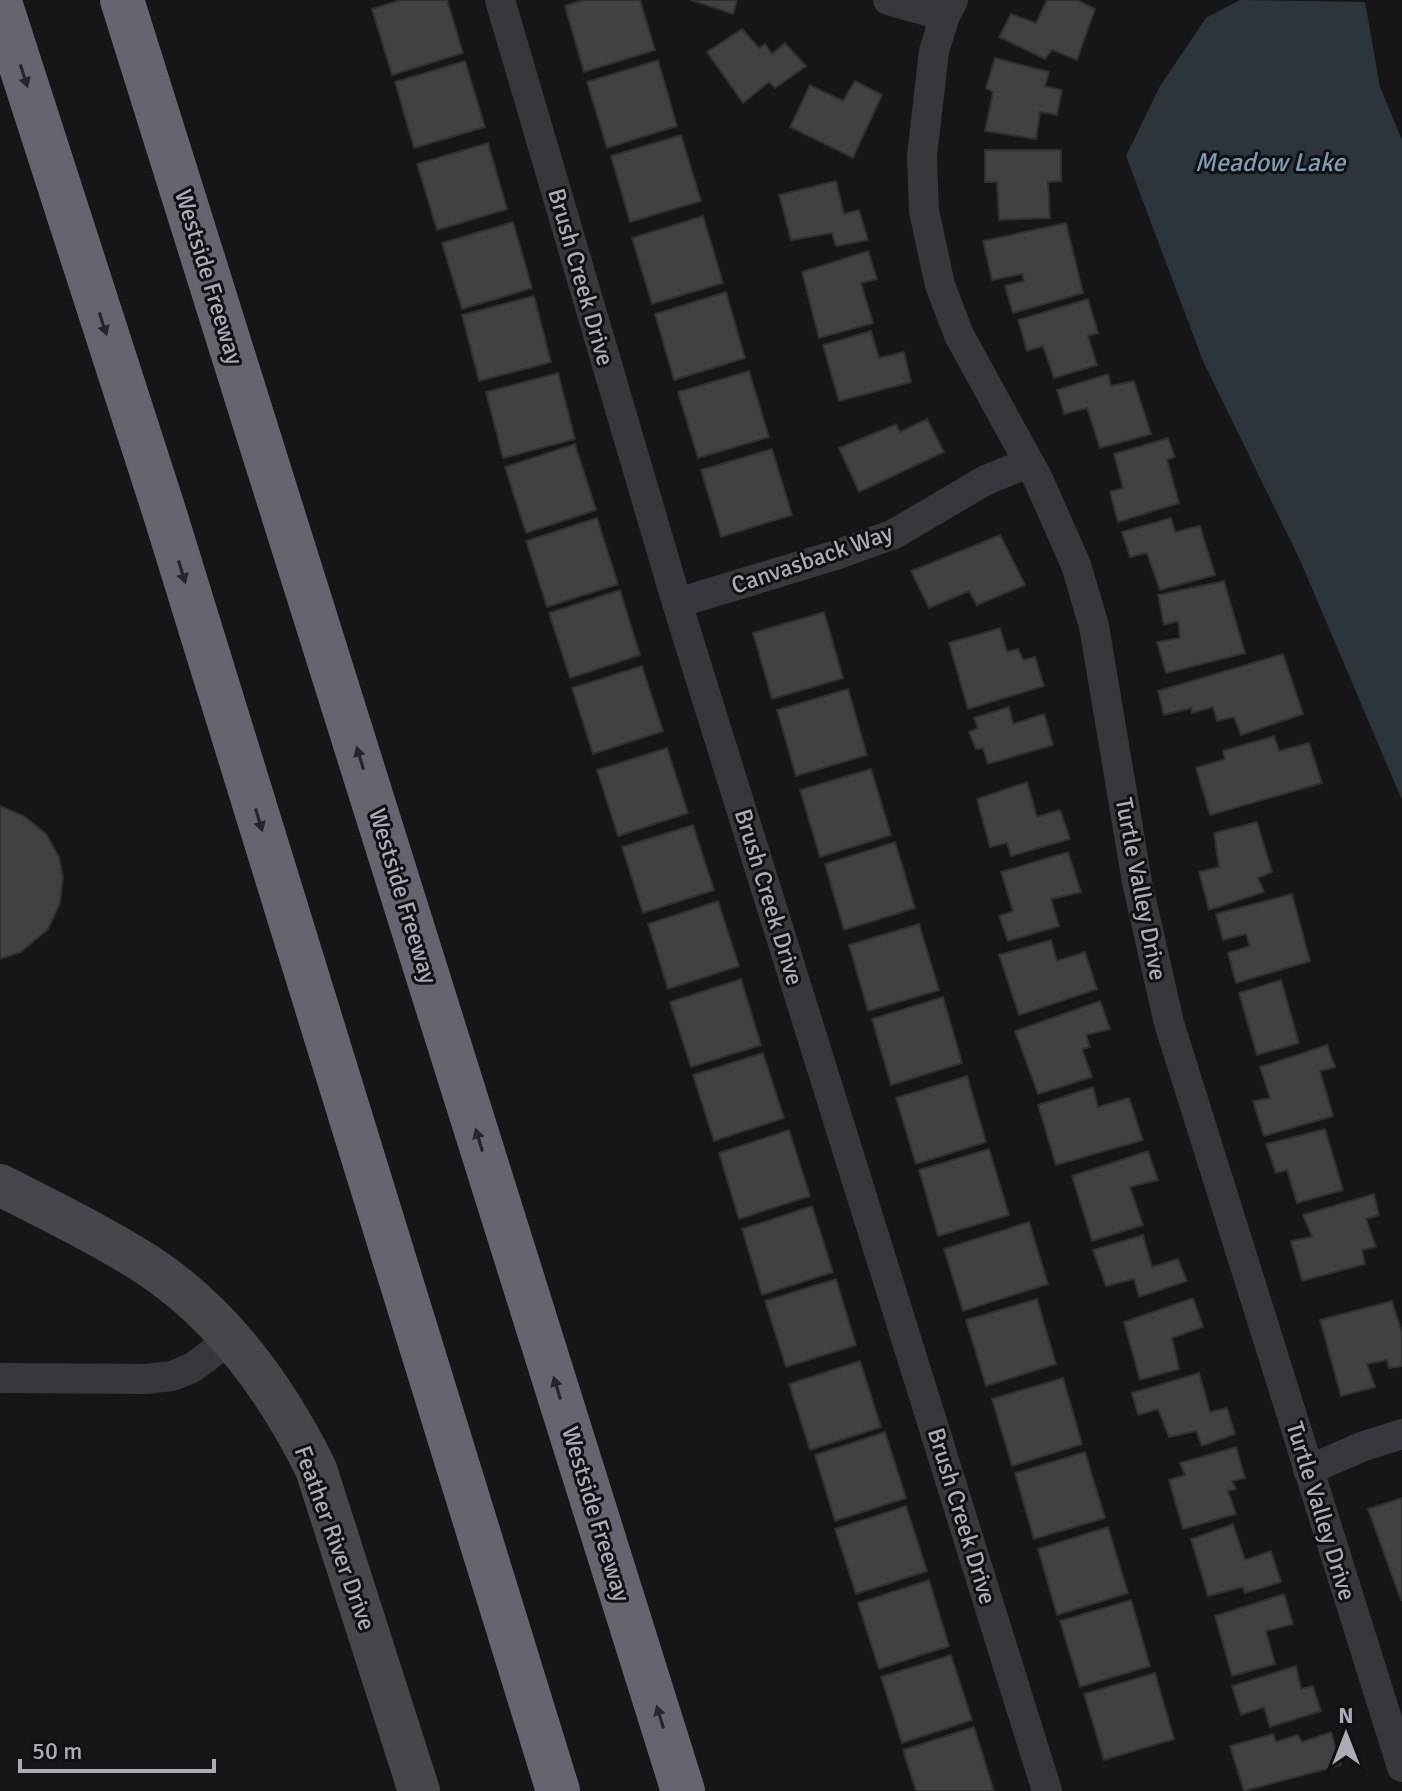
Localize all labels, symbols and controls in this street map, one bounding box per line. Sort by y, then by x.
one-way arrow [18,65,31,89]
water label: Meadow Lake [1195,147,1347,179]
street label: Brush Creek Drive [541,185,621,369]
street label: Westside Freeway [168,186,250,368]
one-way arrow [98,312,110,336]
street label: Canvasback Way [727,517,897,601]
one-way arrow [177,560,189,584]
one-way arrow [353,746,366,770]
street label: Turtle Valley Drive [1109,795,1173,983]
street label: Westside Freeway [362,805,444,987]
street label: Brush Creek Drive [728,805,810,989]
one-way arrow [253,809,266,833]
one-way arrow [472,1128,485,1152]
one-way arrow [550,1376,563,1400]
street label: Turtle Valley Drive [1280,1418,1362,1604]
street label: Westside Freeway [555,1423,637,1605]
street label: Brush Creek Drive [921,1424,1003,1608]
street label: Feather River Drive [288,1442,382,1634]
north arrow [1306,1695,1386,1775]
text: N [1338,1702,1354,1729]
one-way arrow [653,1704,665,1728]
scale bar [20,1723,214,1773]
text: 50 m [32,1736,82,1766]

